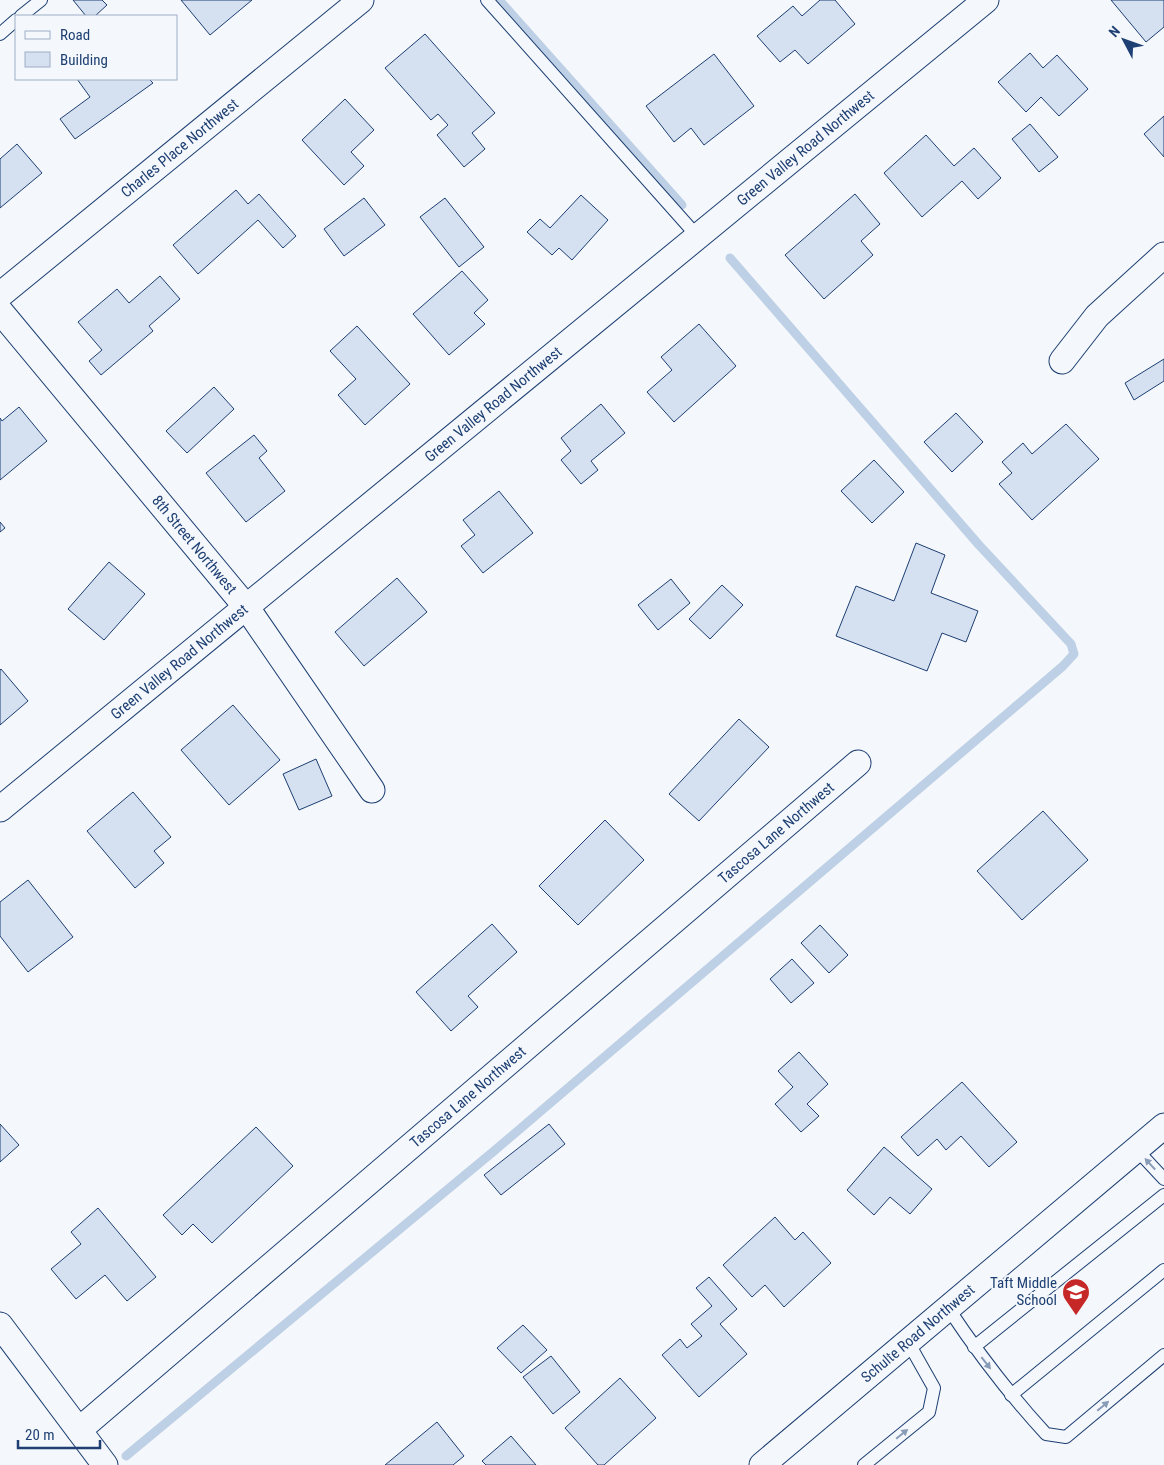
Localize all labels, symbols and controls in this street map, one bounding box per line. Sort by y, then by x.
legend [15,15,178,80]
north arrow [1099,15,1149,65]
text: N [1105,23,1123,40]
text: Road [60,26,90,44]
text: Building [60,51,108,69]
street label: Green Valley Road Northwest [733,87,878,210]
street label: Charles Place Northwest [117,95,242,201]
street label: Green Valley Road Northwest [421,343,565,466]
street label: 8th Street Northwest [148,492,241,598]
street label: Green Valley Road Northwest [107,600,252,723]
street label: Tascosa Lane Northwest [715,778,838,887]
street label: Tascosa Lane Northwest [406,1042,529,1152]
one-way arrow [1144,1159,1156,1171]
place label: Taft Middle School [990,1274,1057,1309]
school or university icon: Taft Middle School [1061,1277,1091,1316]
street label: Schulte Road Northwest [858,1281,978,1386]
one-way arrow [980,1356,991,1369]
one-way arrow [1096,1400,1109,1411]
scale bar [18,1418,100,1450]
text: 20 m [25,1426,55,1444]
one-way arrow [895,1429,908,1440]

